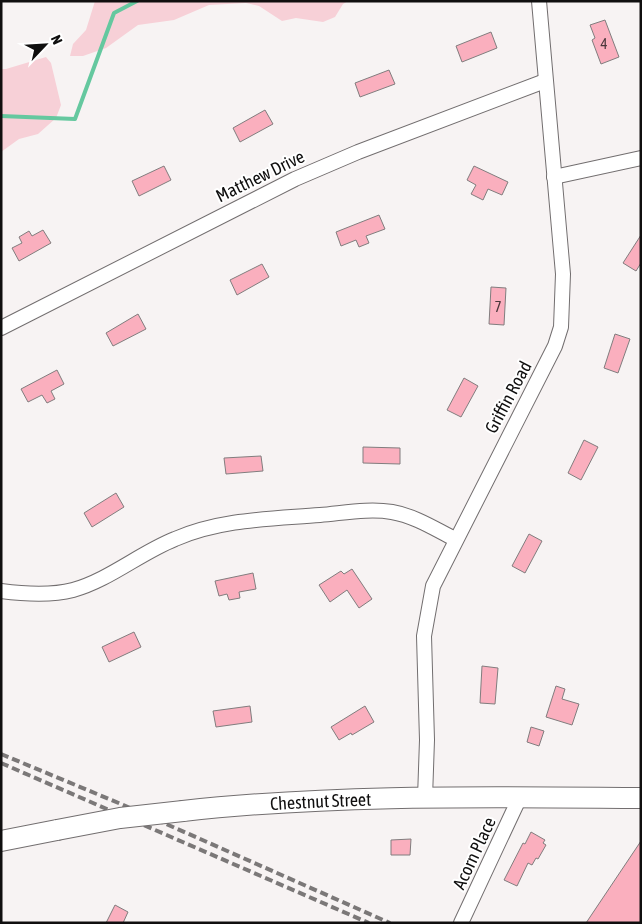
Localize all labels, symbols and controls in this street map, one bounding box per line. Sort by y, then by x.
north arrow [20,20,70,70]
text: N [48,32,66,47]
house number: 4 [600,35,608,52]
street label: Matthew Drive [212,146,308,206]
house number: 7 [494,298,502,315]
street label: Griffin Road [480,357,536,437]
street label: Chestnut Street [269,788,371,814]
street label: Acorn Place [448,814,500,892]

